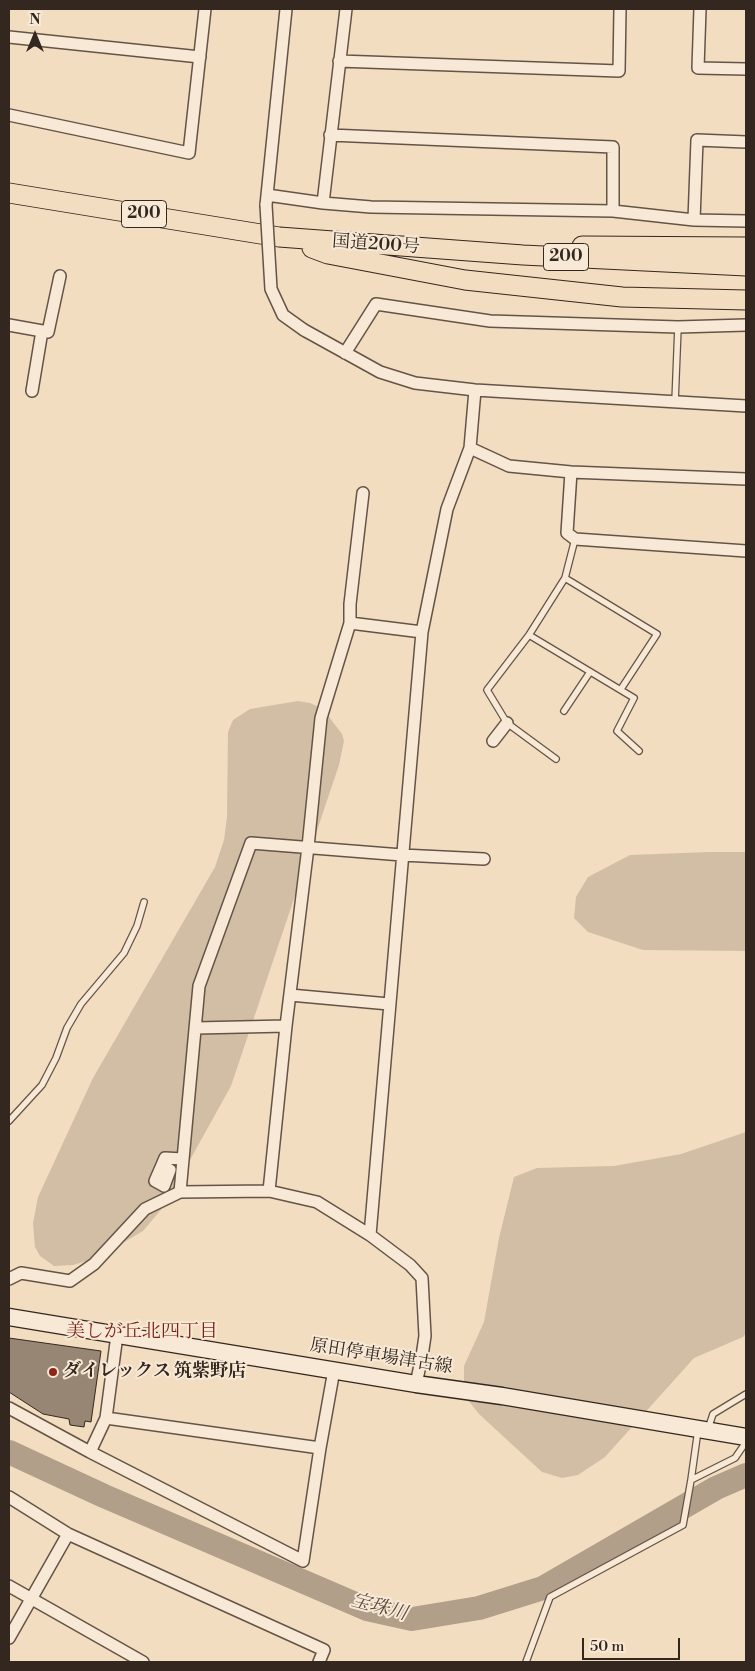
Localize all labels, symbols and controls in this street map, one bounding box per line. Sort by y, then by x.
north arrow [10,10,60,60]
text: N [29,11,41,29]
road number: 200 [122,200,166,228]
street label: 国道200号 [331,231,421,259]
road number: 200 [544,243,588,270]
district label: 美しが丘北四丁目 [66,1321,218,1343]
street label: 原田停車場津古線 [308,1335,454,1379]
place label: ダイレックス 筑紫野店 [63,1361,246,1383]
marker: ダイレックス 筑紫野店 [47,1366,59,1378]
water label: 宝珠川 [349,1590,409,1626]
scale bar [585,1628,682,1660]
text: 50 m [590,1637,624,1656]

